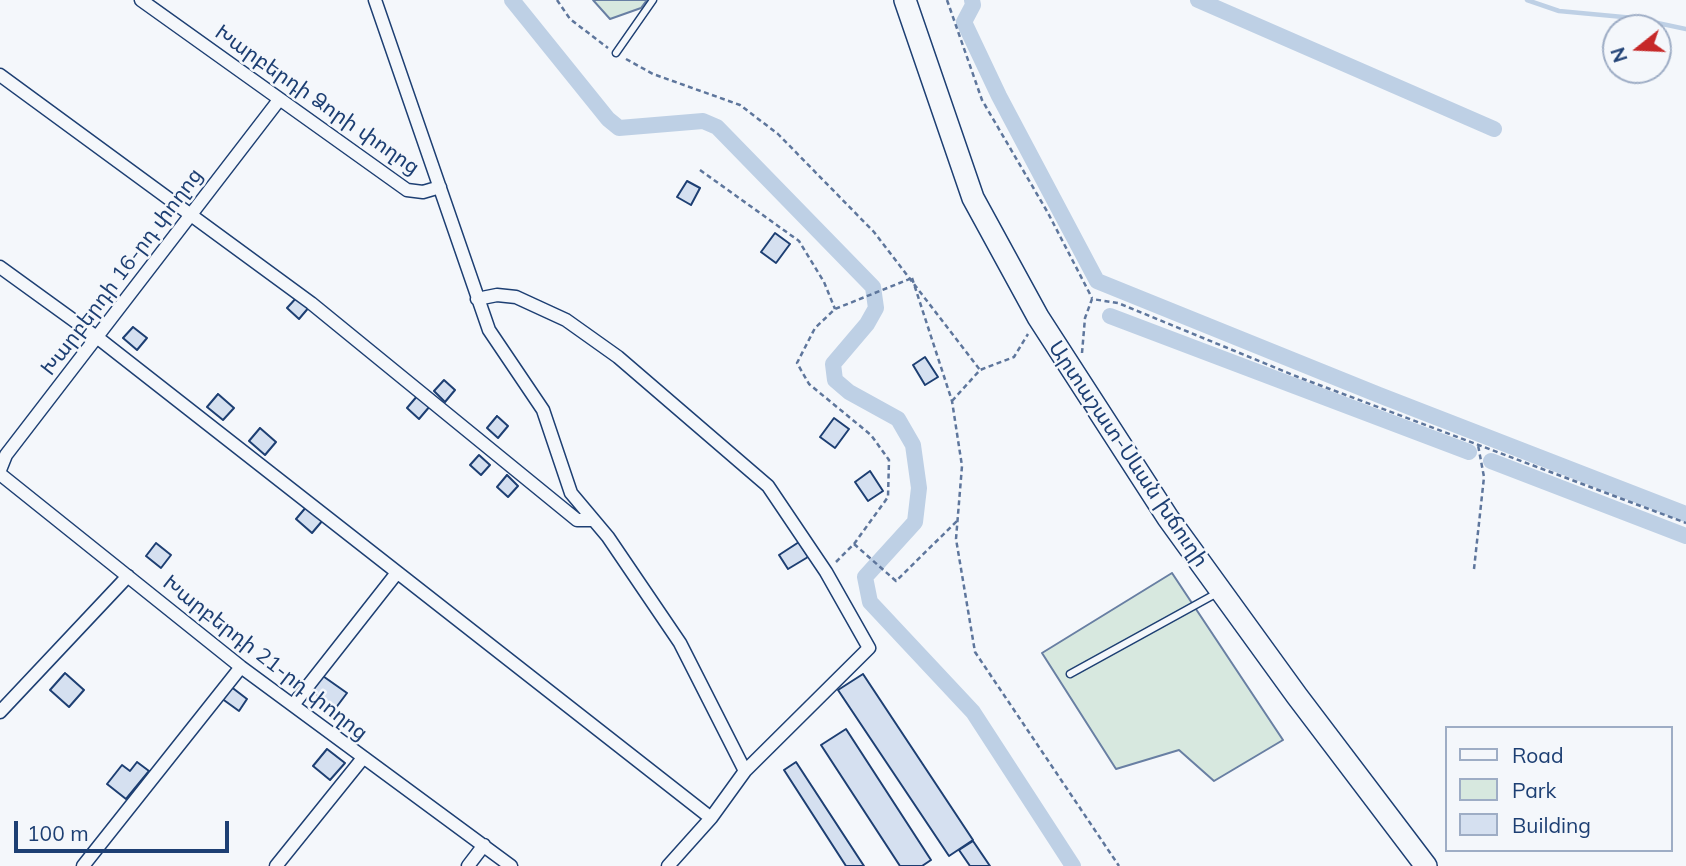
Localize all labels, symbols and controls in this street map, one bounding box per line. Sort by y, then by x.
north arrow [1602,14,1672,84]
street label: Խարբերդի Ձորի փողոց [210,20,424,180]
text: N [1605,44,1633,65]
street label: Խարբերդի 16-րդ փողոց [36,163,208,381]
street label: Արտաշատ-Սևան խճուղի [1043,336,1213,572]
street label: Խարբերդի 21-րդ փողոց [158,570,372,746]
legend [1444,726,1672,852]
text: Road [1512,742,1563,768]
text: Park [1512,777,1556,803]
scale bar [18,806,233,850]
text: Building [1512,812,1591,838]
text: 100 m [27,820,89,846]

